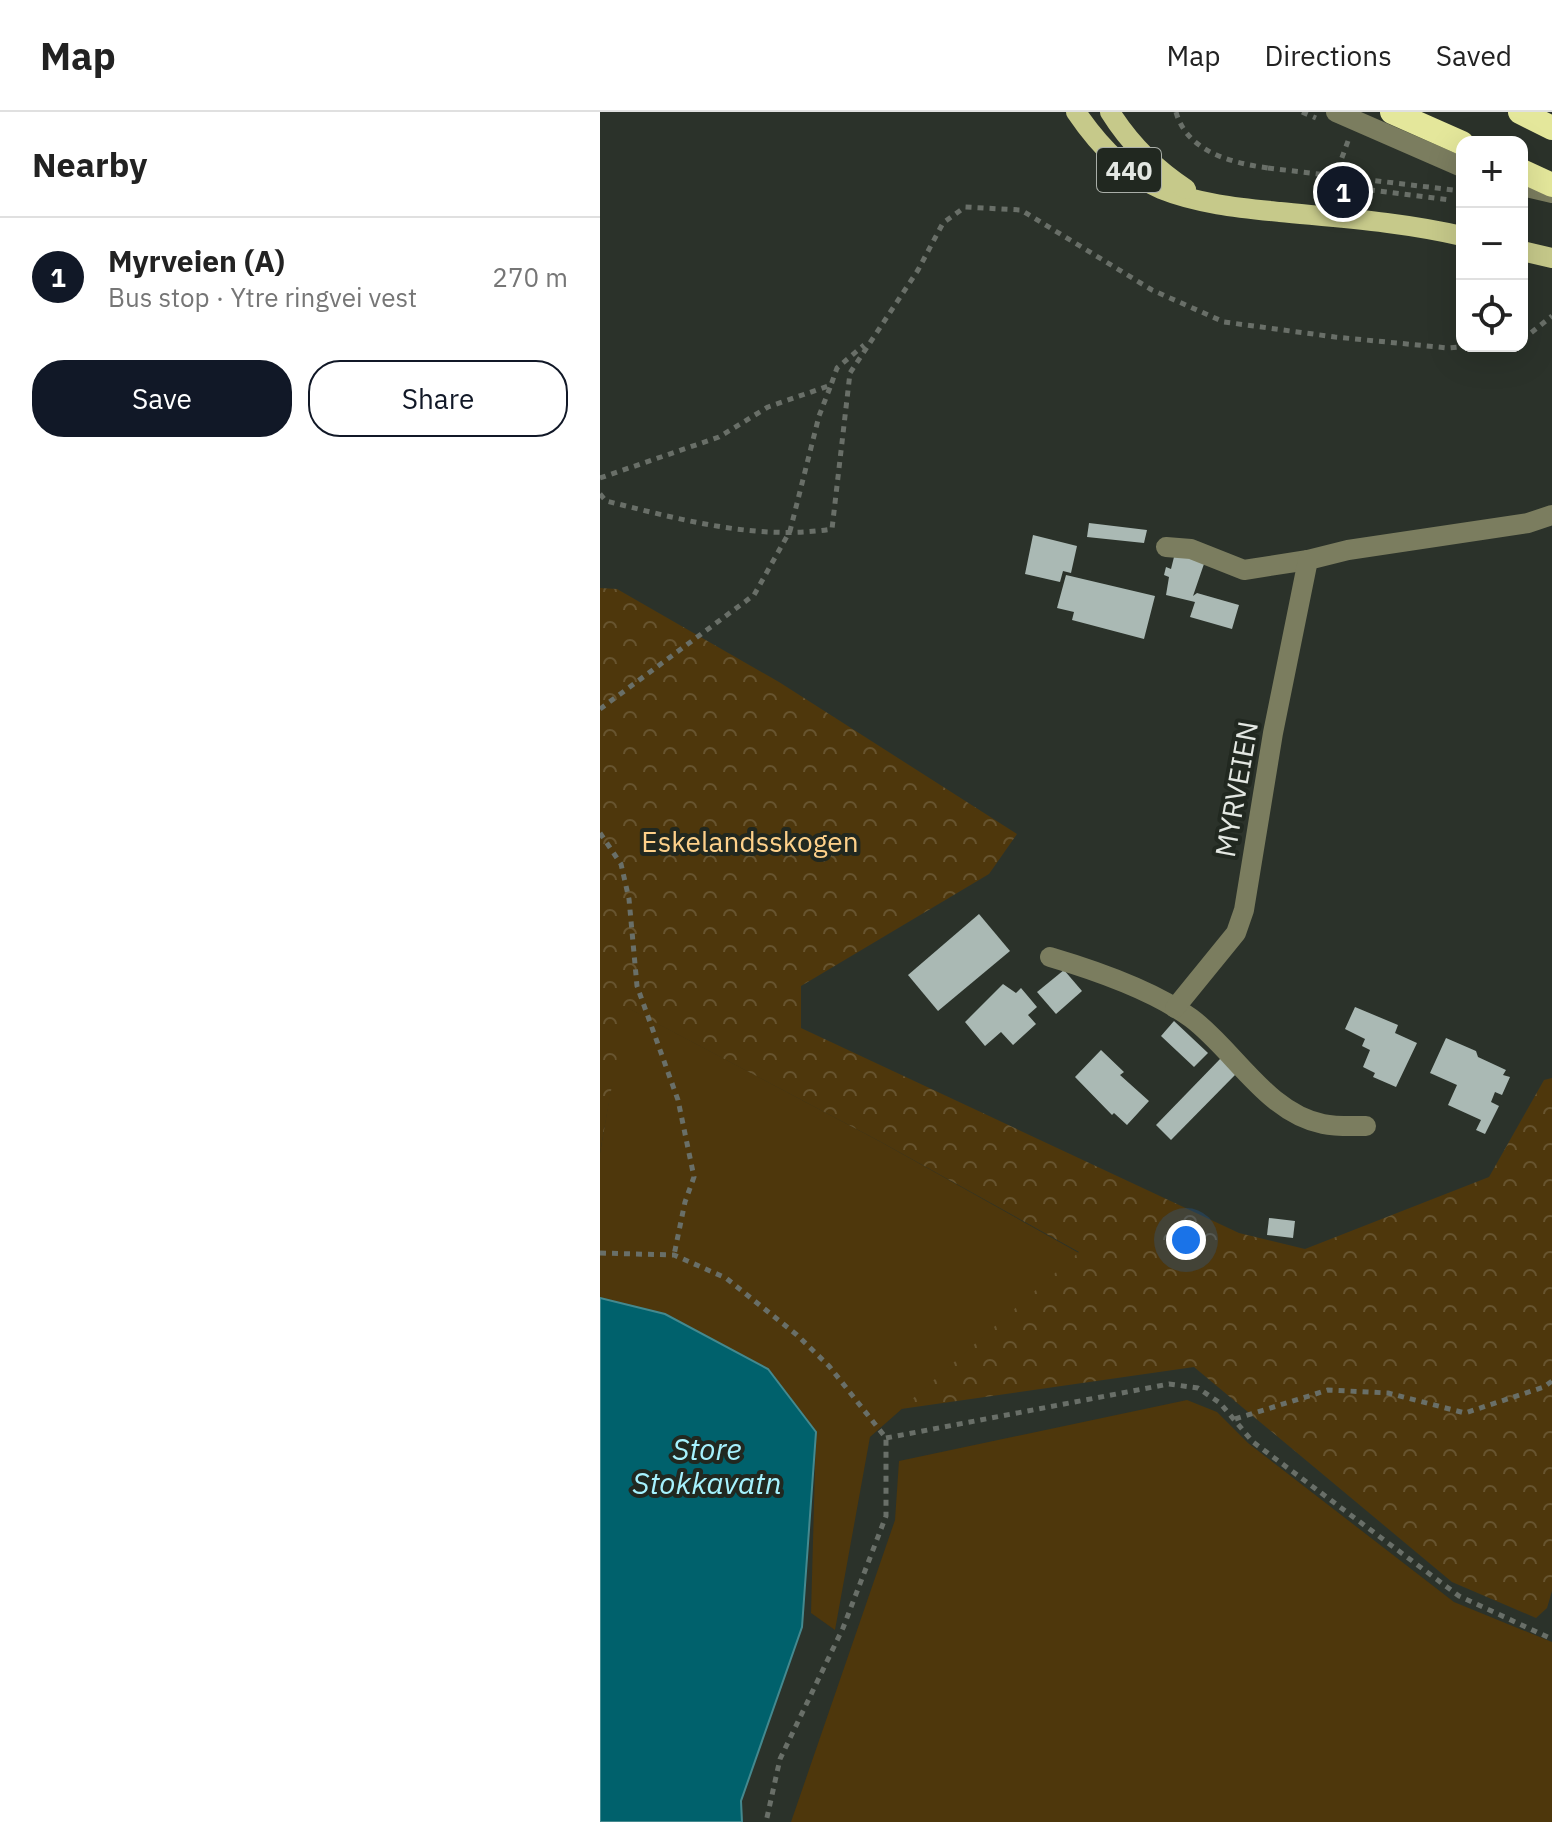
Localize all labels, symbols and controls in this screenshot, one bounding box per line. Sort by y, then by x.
text: Map [40,31,116,80]
text: Map [1166,37,1220,74]
text: Directions [1264,37,1392,74]
text: Saved [1436,37,1512,74]
map controls [1456,136,1528,352]
button: + [1456,136,1528,208]
text: Nearby [32,142,147,186]
road number: 440 [1097,148,1161,192]
pin: 1 [1317,162,1369,222]
button: − [1456,208,1528,280]
text: Myrveien (A) [108,241,285,280]
text: 1 [50,260,66,294]
text: 270 m [492,260,568,294]
text: Bus stop · Ytre ringvei vest [108,280,417,314]
button: locate [1456,280,1528,352]
button: Save [32,360,292,437]
button: Share [308,360,568,437]
street label: MYRVEIEN [1206,718,1266,860]
park label: Eskelandsskogen [641,823,859,860]
your location [1166,1220,1206,1260]
water label: Store Stokkavatn [632,1429,782,1502]

